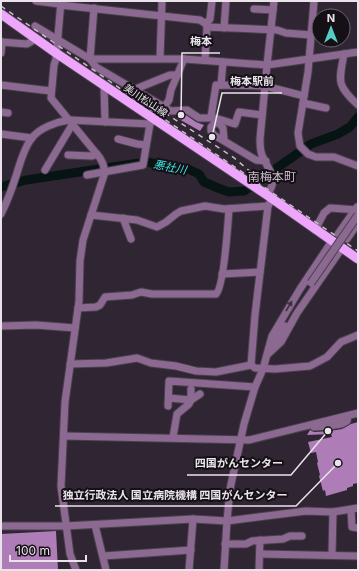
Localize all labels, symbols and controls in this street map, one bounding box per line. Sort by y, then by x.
north arrow [311,8,351,48]
text: N [327,11,335,25]
callout: 梅本 [182,30,220,53]
text: 梅本 [190,34,212,48]
callout: 梅本駅前 [222,70,282,93]
text: 梅本駅前 [230,74,274,88]
street label: 美川松山線 [122,81,170,119]
water label: 悪社川 [152,157,189,177]
district label: 南梅本町 [248,169,296,184]
one-way arrow [286,300,293,312]
callout: 四国がんセンター [187,452,291,475]
text: 四国がんセンター [195,456,283,470]
callout: 独立行政法人 国立病院機構 四国がんセンター [55,483,296,506]
text: 独立行政法人 国立病院機構 四国がんセンター [62,488,288,502]
scale bar [10,537,86,563]
text: 100 m [16,543,50,558]

